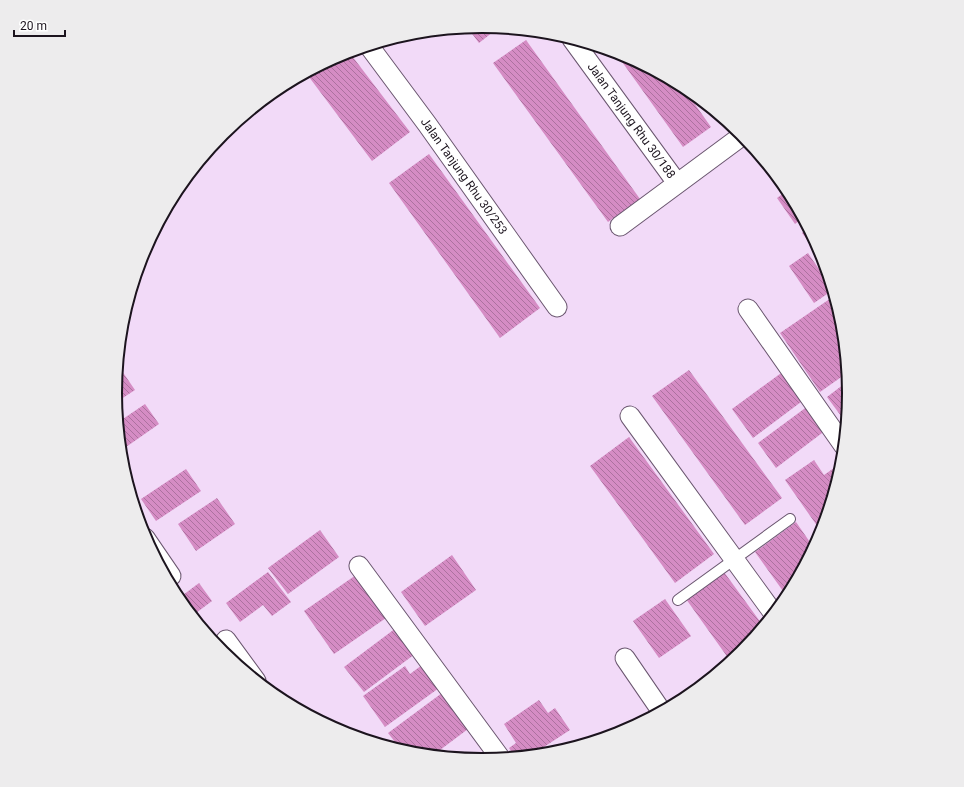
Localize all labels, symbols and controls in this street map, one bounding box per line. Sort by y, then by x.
scale bar [14,12,65,38]
text: 20 m [20,19,47,33]
street label: Jalan Tanjung Rhu 30/188 [585,60,679,181]
street label: Jalan Tanjung Rhu 30/253 [418,115,510,237]

